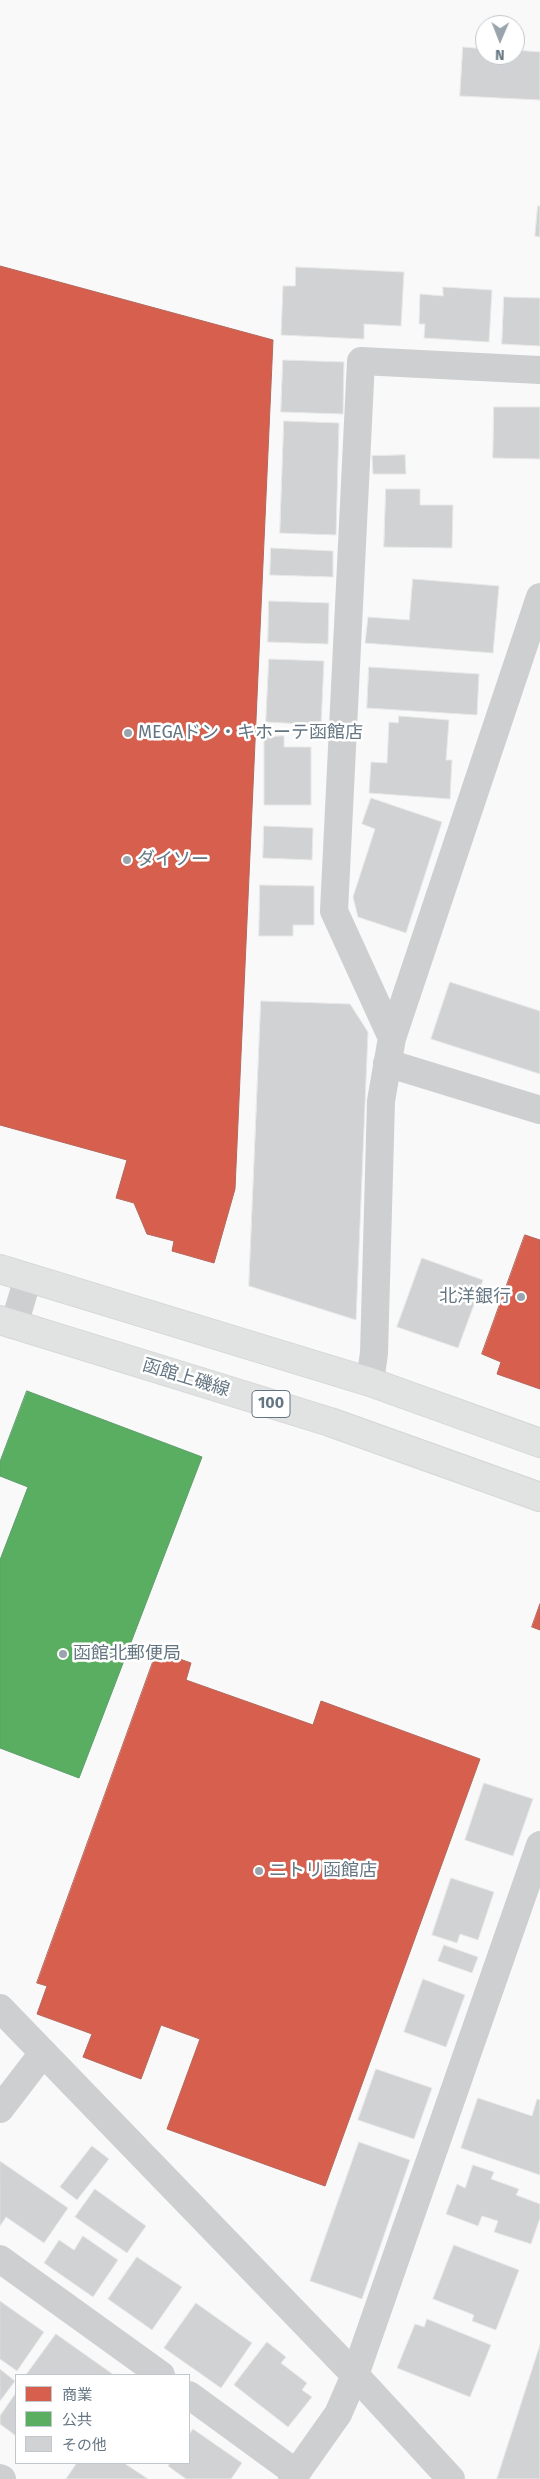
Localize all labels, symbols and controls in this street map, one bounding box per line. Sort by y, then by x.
north arrow [475,15,525,65]
text: N [495,46,505,63]
place label: MEGAドン・キホーテ函館店 [138,722,363,744]
marker: MEGAドン・キホーテ函館店 [122,727,134,739]
place label: ダイソー [137,849,209,871]
marker: ダイソー [121,854,133,866]
place label: 北洋銀行 [439,1286,511,1308]
marker: 北洋銀行 [515,1291,527,1303]
street label: 函館上磯線 [140,1355,232,1401]
road number: 100 [252,1390,290,1418]
place label: 函館北郵便局 [73,1643,181,1665]
marker: 函館北郵便局 [57,1648,69,1660]
place label: ニトリ函館店 [269,1860,377,1882]
marker: ニトリ函館店 [253,1865,265,1877]
legend [15,2374,190,2464]
text: 商業 [62,2386,92,2404]
text: 公共 [62,2411,92,2429]
text: その他 [62,2436,107,2454]

